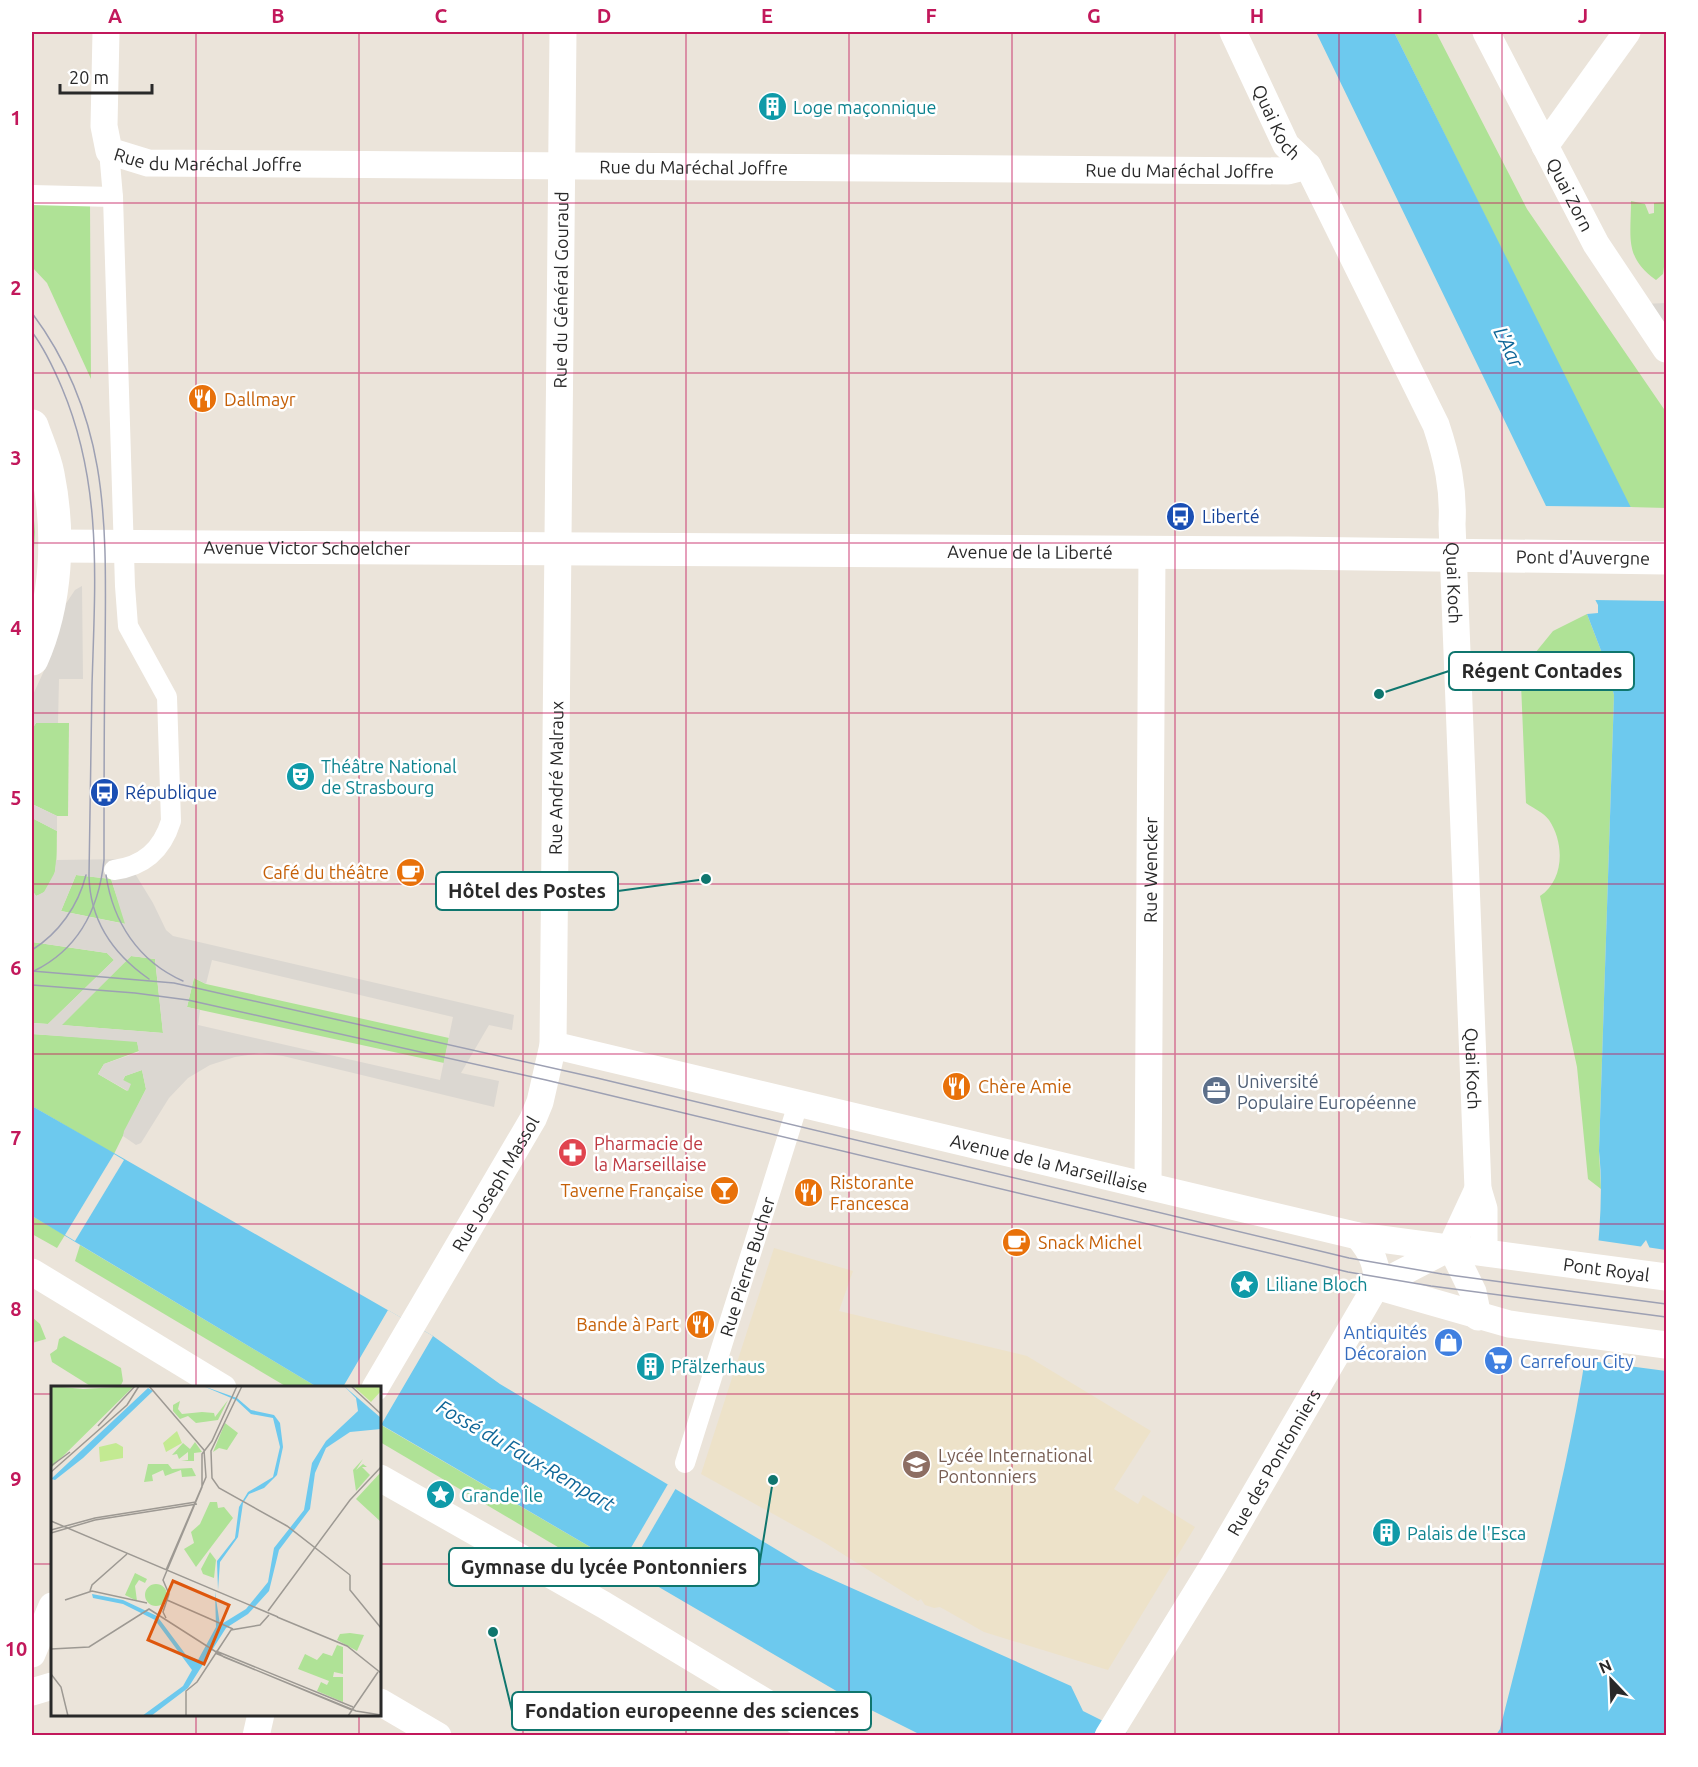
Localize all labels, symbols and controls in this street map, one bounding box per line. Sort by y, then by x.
text: A [108,4,122,27]
text: B [271,4,285,27]
text: C [435,4,448,27]
text: D [597,4,611,27]
text: E [761,4,773,27]
text: F [925,4,937,27]
text: G [1087,4,1101,27]
text: H [1250,4,1264,27]
text: I [1417,4,1423,27]
text: J [1578,4,1588,27]
scale bar [60,57,152,95]
text: 20 m [69,67,109,87]
street label: Quai Koch [1248,81,1305,163]
building icon: Loge maçonnique [756,91,788,123]
place label: Loge maçonnique [793,97,936,117]
text: 1 [10,106,22,129]
street label: Rue du Maréchal Joffre [112,143,302,174]
street label: Quai Zorn [1542,154,1598,234]
street label: Rue du Maréchal Joffre [599,156,788,177]
street label: Rue du Maréchal Joffre [1085,160,1274,181]
street label: Rue du Général Gouraud [549,191,571,389]
text: 2 [10,276,22,299]
water label: L'Aar [1489,323,1529,372]
restaurant icon: Dallmayr [187,383,219,415]
place label: Dallmayr [224,389,296,409]
text: 3 [10,446,22,469]
bus stop icon: Liberté [1165,500,1197,532]
place label: Liberté [1202,506,1260,526]
street label: Avenue Victor Schoelcher [204,537,411,558]
street label: Avenue de la Liberté [947,541,1113,562]
street label: Quai Koch [1442,542,1466,624]
street label: Pont d'Auvergne [1516,546,1650,568]
text: 4 [10,616,22,639]
callout: Régent Contades [1449,652,1634,690]
text: Régent Contades [1461,659,1623,682]
street label: Rue André Malraux [545,701,566,855]
place label: Théâtre National de Strasbourg [321,756,457,797]
theatre icon: Théâtre National de Strasbourg [284,760,316,792]
bus stop icon: République [88,776,120,808]
place label: République [125,782,217,802]
text: 5 [10,786,22,809]
street label: Rue Wencker [1140,817,1160,923]
cafe icon: Café du théâtre [394,856,426,888]
place label: Café du théâtre [263,862,389,882]
callout: Hôtel des Postes [436,872,618,910]
text: Hôtel des Postes [448,879,606,902]
text: 6 [10,956,22,979]
street label: Quai Koch [1461,1027,1485,1110]
restaurant icon: Chère Amie [941,1070,973,1102]
place label: Université Populaire Européenne [1237,1071,1417,1112]
office icon: Université Populaire Européenne [1200,1075,1232,1107]
place label: Chère Amie [978,1076,1072,1096]
street label: Rue Joseph Massol [448,1112,543,1255]
text: 7 [10,1126,22,1149]
street label: Avenue de la Marseillaise [949,1130,1150,1196]
place label: Pharmacie de la Marseillaise [594,1133,707,1174]
pharmacy icon: Pharmacie de la Marseillaise [557,1137,589,1169]
place label: Ristorante Francesca [830,1172,914,1213]
bar icon: Taverne Française [709,1174,741,1206]
restaurant icon: Ristorante Francesca [793,1176,825,1208]
place label: Taverne Française [560,1180,704,1200]
street label: Rue Pierre Bucher [715,1194,778,1339]
cafe icon: Snack Michel [1001,1226,1033,1258]
place label: Snack Michel [1038,1232,1142,1252]
street label: Pont Royal [1562,1253,1651,1285]
place icon: Liliane Bloch [1229,1268,1261,1300]
place label: Liliane Bloch [1266,1274,1368,1294]
text: 8 [10,1297,22,1320]
restaurant icon: Bande à Part [684,1308,716,1340]
place label: Bande à Part [576,1314,679,1334]
place label: Antiquités Décoraion [1344,1322,1427,1363]
shop icon: Antiquités Décoraion [1432,1326,1464,1358]
supermarket icon: Carrefour City [1483,1345,1515,1377]
building icon: Pfälzerhaus [634,1350,666,1382]
place label: Carrefour City [1520,1351,1634,1371]
place label: Pfälzerhaus [671,1356,765,1376]
street label: Rue des Pontonniers [1223,1385,1324,1539]
inset map [51,1386,381,1716]
water label: Fossé du Faux-Rempart [433,1395,619,1515]
place label: Lycée International Pontonniers [938,1445,1093,1486]
school or university icon: Lycée International Pontonniers [901,1449,933,1481]
text: 9 [10,1467,22,1490]
place icon: Grande Île [424,1479,456,1511]
place label: Grande Île [461,1484,543,1505]
building icon: Palais de l'Esca [1370,1517,1402,1549]
place label: Palais de l'Esca [1407,1523,1526,1543]
callout: Gymnase du lycée Pontonniers [449,1548,759,1586]
text: Gymnase du lycée Pontonniers [461,1555,747,1578]
text: 10 [5,1637,27,1660]
north arrow [1581,1650,1641,1710]
text: N [1596,1656,1614,1677]
callout: Fondation europeenne des sciences [512,1692,871,1730]
text: Fondation europeenne des sciences [525,1699,859,1722]

